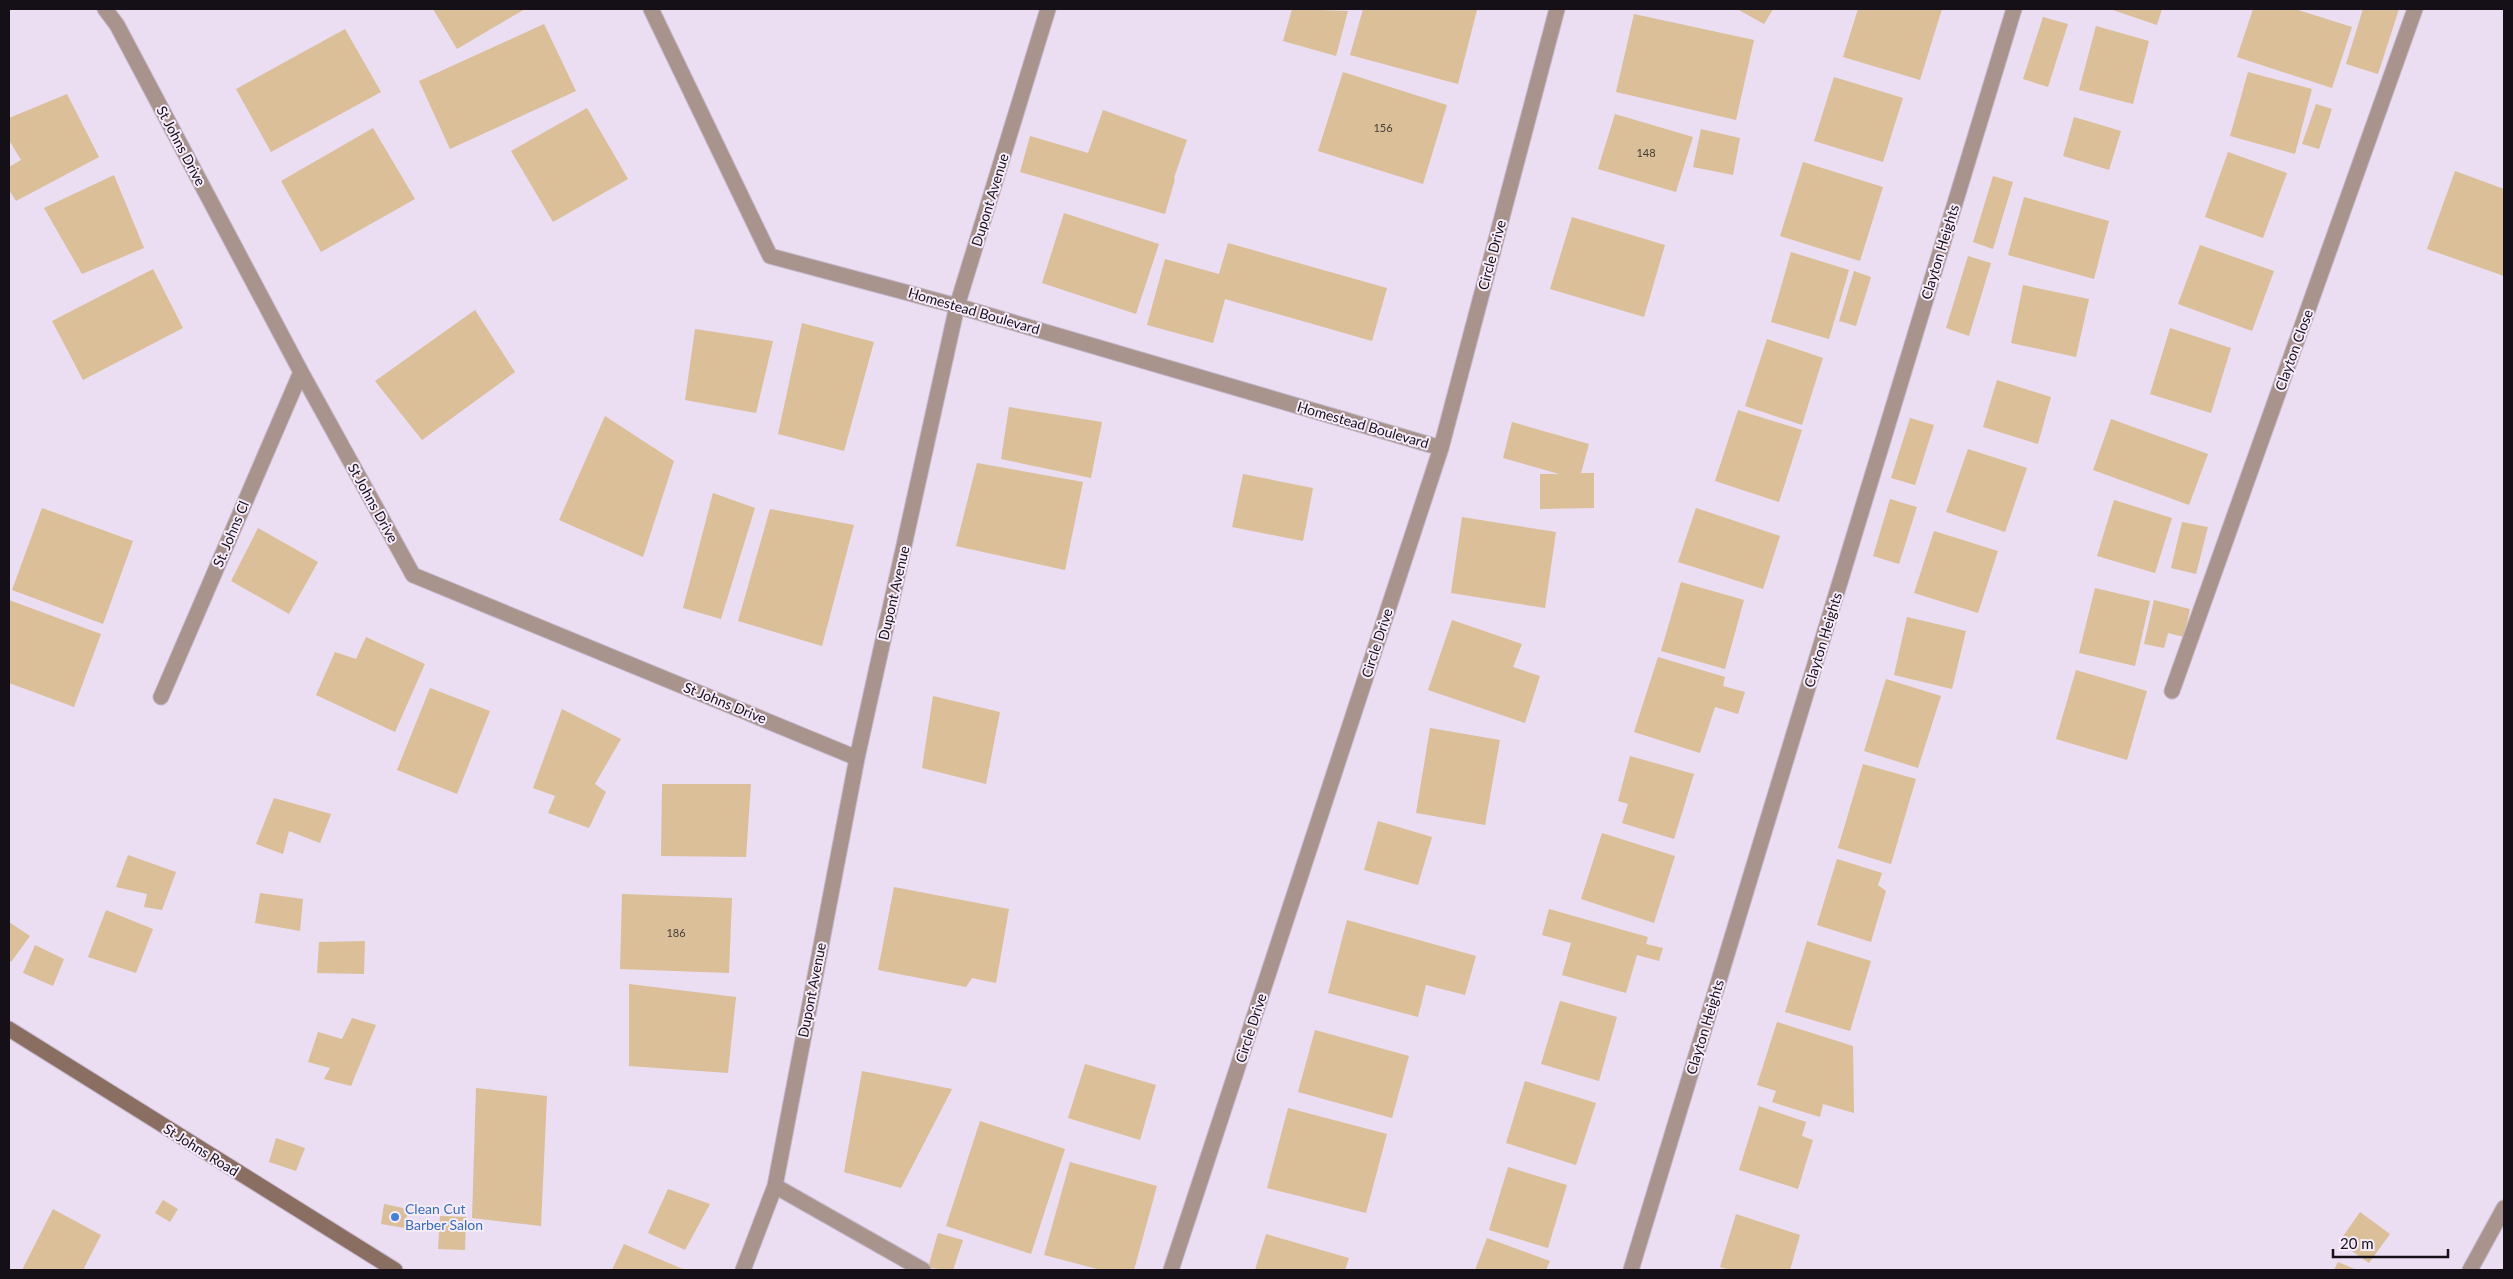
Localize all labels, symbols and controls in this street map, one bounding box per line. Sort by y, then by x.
street label: St Johns Drive [153,103,210,188]
house number: 156 [1373,121,1393,134]
house number: 148 [1636,146,1656,159]
street label: Dupont Avenue [967,151,1012,248]
street label: Clayton Heights [1917,202,1962,301]
street label: Circle Drive [1474,218,1509,292]
street label: Homestead Boulevard [906,284,1042,337]
street label: Clayton Close [2271,307,2316,393]
street label: Homestead Boulevard [1295,398,1431,451]
street label: St Johns Drive [345,460,402,545]
street label: St. Johns Cl [209,498,252,569]
street label: Dupont Avenue [874,544,913,642]
street label: Clayton Heights [1800,590,1845,689]
street label: Circle Drive [1357,606,1396,680]
street label: St Johns Drive [681,678,769,727]
house number: 186 [666,926,686,939]
street label: Dupont Avenue [794,941,829,1039]
street label: Clayton Heights [1682,977,1727,1076]
street label: Circle Drive [1231,991,1270,1065]
street label: St Johns Road [161,1120,242,1179]
place label: Clean Cut Barber Salon [405,1200,483,1233]
marker: Clean Cut Barber Salon [389,1211,401,1223]
scale bar [2333,1226,2448,1258]
text: 20 m [2340,1234,2374,1252]

